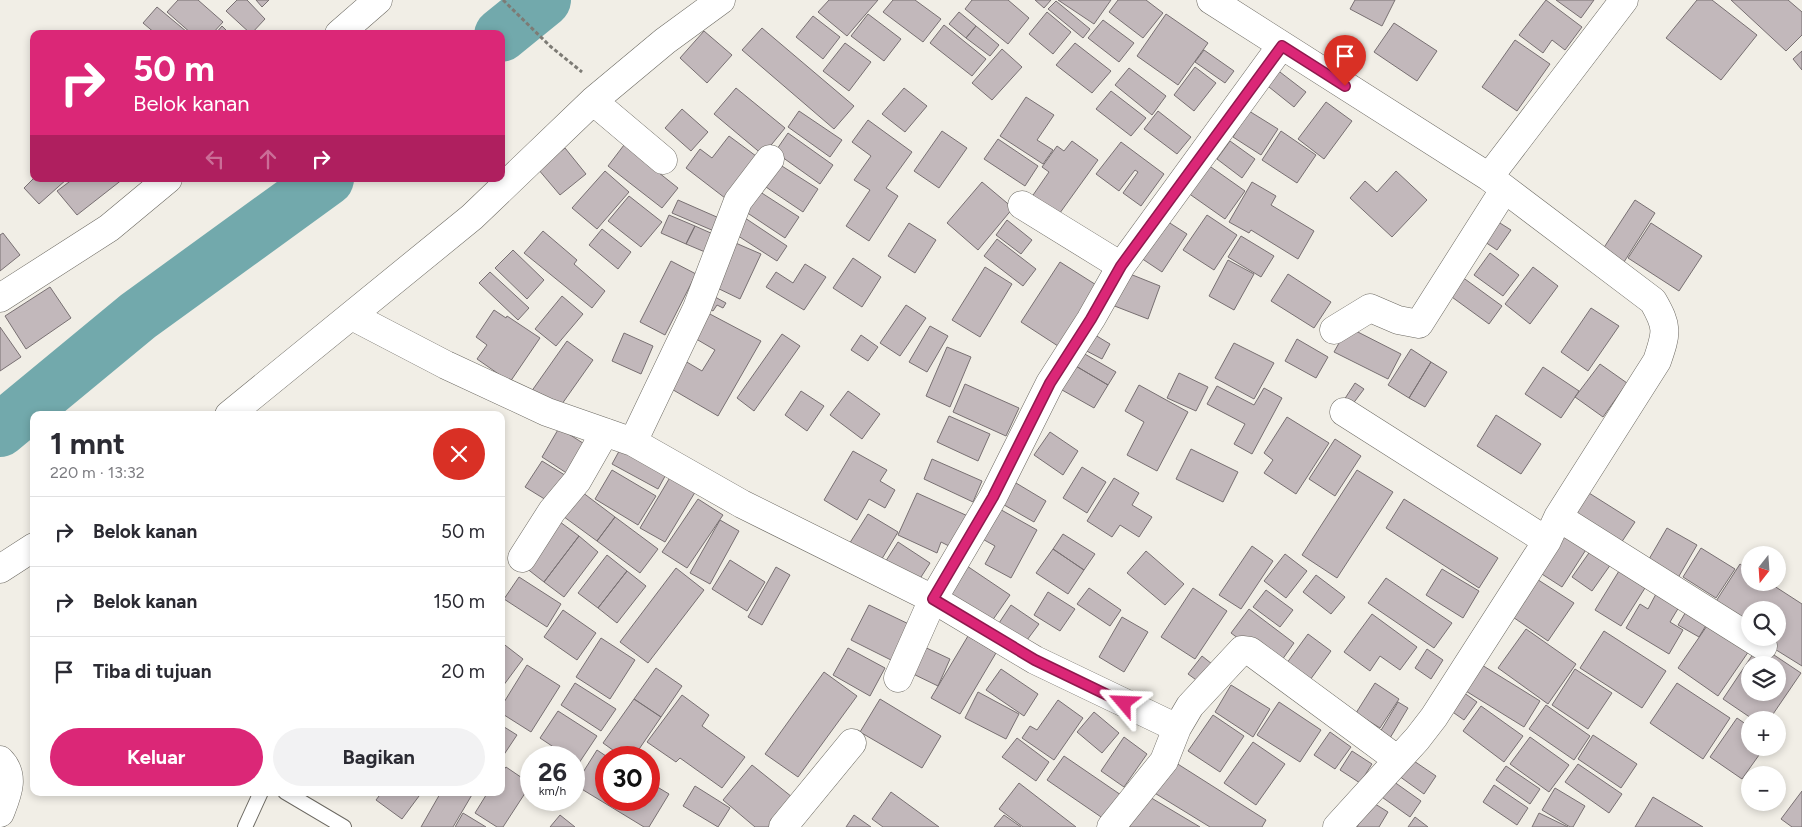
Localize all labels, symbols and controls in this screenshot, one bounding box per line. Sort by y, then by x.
pin [1324,35,1366,86]
icon: arrive [1331,42,1359,70]
text: 50 m [133,48,215,90]
icon: right [50,50,115,115]
text: Belok kanan [133,90,250,117]
icon: left [201,145,229,173]
icon: ahead [254,145,282,173]
icon: right [307,145,335,173]
text: 1 mnt [50,425,125,462]
button: close [433,428,485,480]
text: 220 m · 13:32 [50,463,145,482]
icon: right [50,518,78,546]
text: Belok kanan [93,520,197,543]
text: 50 m [441,520,485,543]
north arrow [1741,546,1786,591]
map controls [1741,546,1786,811]
icon: right [50,588,78,616]
text: Belok kanan [93,590,197,613]
text: 150 m [433,590,485,613]
button: search [1741,601,1786,646]
button: layers [1741,656,1786,701]
icon: arrive [50,658,78,686]
text: Tiba di tujuan [93,660,212,683]
text: 20 m [441,660,485,683]
position arrow [1097,676,1149,728]
button: + [1741,711,1786,756]
button: Keluar [50,728,263,786]
button: Bagikan [273,728,485,786]
speed limit sign: 30 [595,746,660,811]
text: 26 [538,757,567,787]
button: − [1741,766,1786,811]
text: km/h [539,784,566,798]

